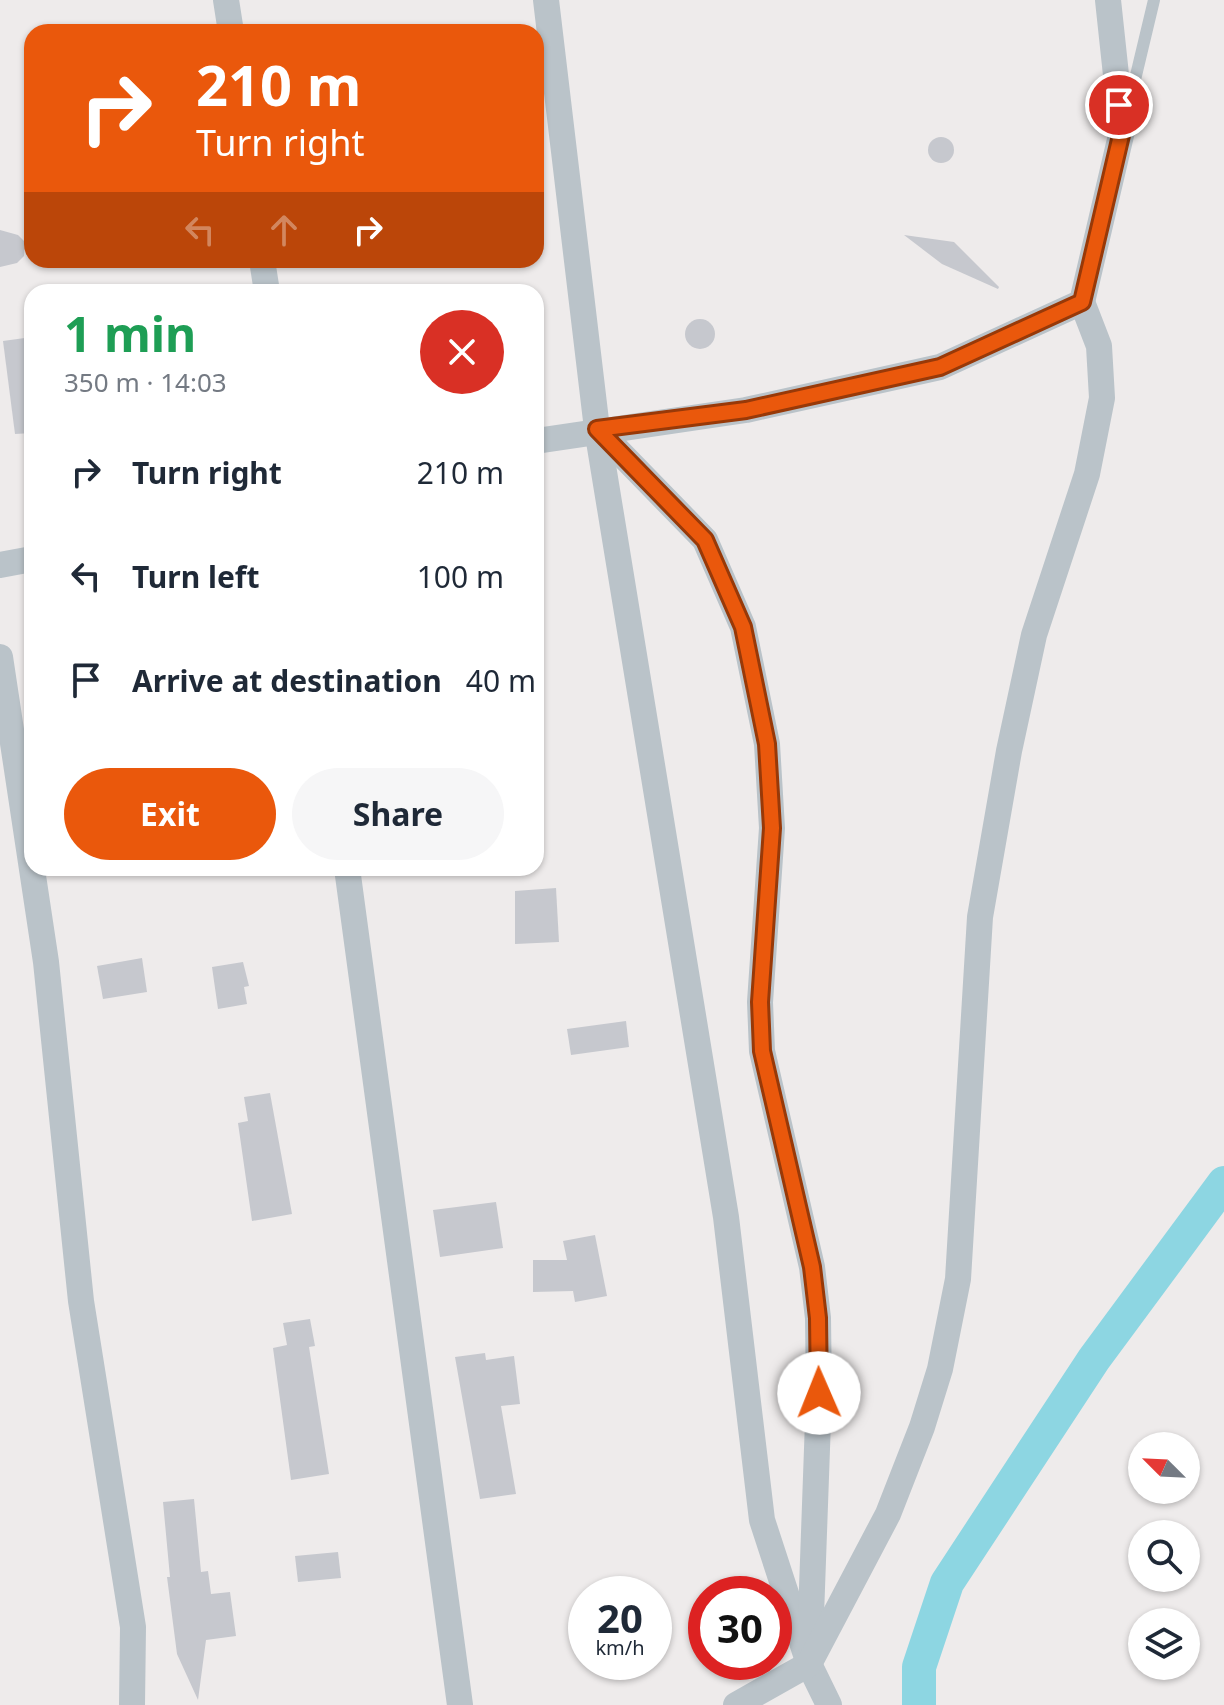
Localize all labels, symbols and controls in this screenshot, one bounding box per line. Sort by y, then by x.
text: 210 m [196,46,361,122]
icon: right [64,56,168,160]
pin [1085,71,1153,139]
icon: arrive [1097,83,1141,127]
text: Turn right [196,118,364,167]
icon: left [178,208,222,252]
icon: ahead [262,208,306,252]
icon: right [346,208,390,252]
text: 1 min [64,301,196,366]
button: close [420,310,504,394]
text: 350 m · 14:03 [64,364,227,400]
icon: right [64,450,108,494]
text: Turn right [132,452,282,493]
text: 210 m [417,452,504,493]
icon: left [64,554,108,598]
text: Turn left [132,556,260,597]
text: 100 m [417,556,504,597]
icon: arrive [64,658,108,702]
text: Arrive at destination [132,660,442,701]
text: 40 m [466,660,536,701]
button: Exit [64,768,276,860]
button: Share [292,768,504,860]
position arrow [777,1351,861,1435]
north arrow [1128,1432,1200,1504]
map controls [1128,1432,1200,1680]
button: search [1128,1520,1200,1592]
speed limit sign: 30 [688,1576,792,1680]
text: 20 [597,1590,643,1645]
button: layers [1128,1608,1200,1680]
text: km/h [595,1634,645,1661]

